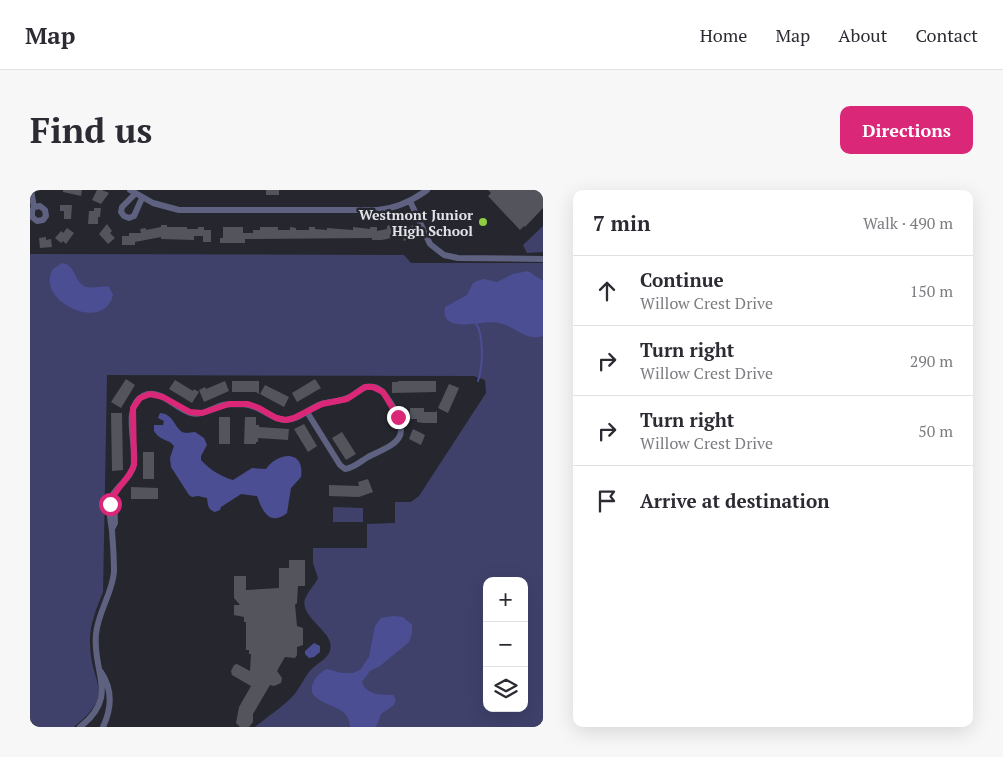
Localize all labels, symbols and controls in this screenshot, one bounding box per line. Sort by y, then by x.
text: Map [25,19,75,51]
text: Home [700,23,747,47]
text: Map [775,23,810,47]
text: About [838,23,887,47]
text: Contact [915,23,978,47]
button: Directions [840,106,973,154]
text: Find us [30,107,152,153]
place label: Westmont Junior High School [359,205,473,240]
text: 7 min [593,209,650,237]
text: Walk · 490 m [863,212,953,234]
marker: Westmont Junior High School [477,216,489,228]
text: Continue [640,267,724,292]
icon: ahead [593,277,621,305]
text: 150 m [910,280,953,302]
text: Willow Crest Drive [640,292,773,314]
text: Turn right [640,337,734,362]
icon: right [593,347,621,375]
text: 290 m [910,350,953,372]
text: Willow Crest Drive [640,362,773,384]
route end [387,406,410,429]
text: Turn right [640,407,734,432]
icon: right [593,417,621,445]
text: 50 m [918,420,953,442]
text: Willow Crest Drive [640,432,773,454]
icon: arrive [593,487,621,515]
text: Arrive at destination [640,488,829,513]
route start [99,493,122,516]
map controls [483,577,528,712]
button: + [483,577,528,622]
button: − [483,622,528,667]
button: layers [483,667,528,712]

